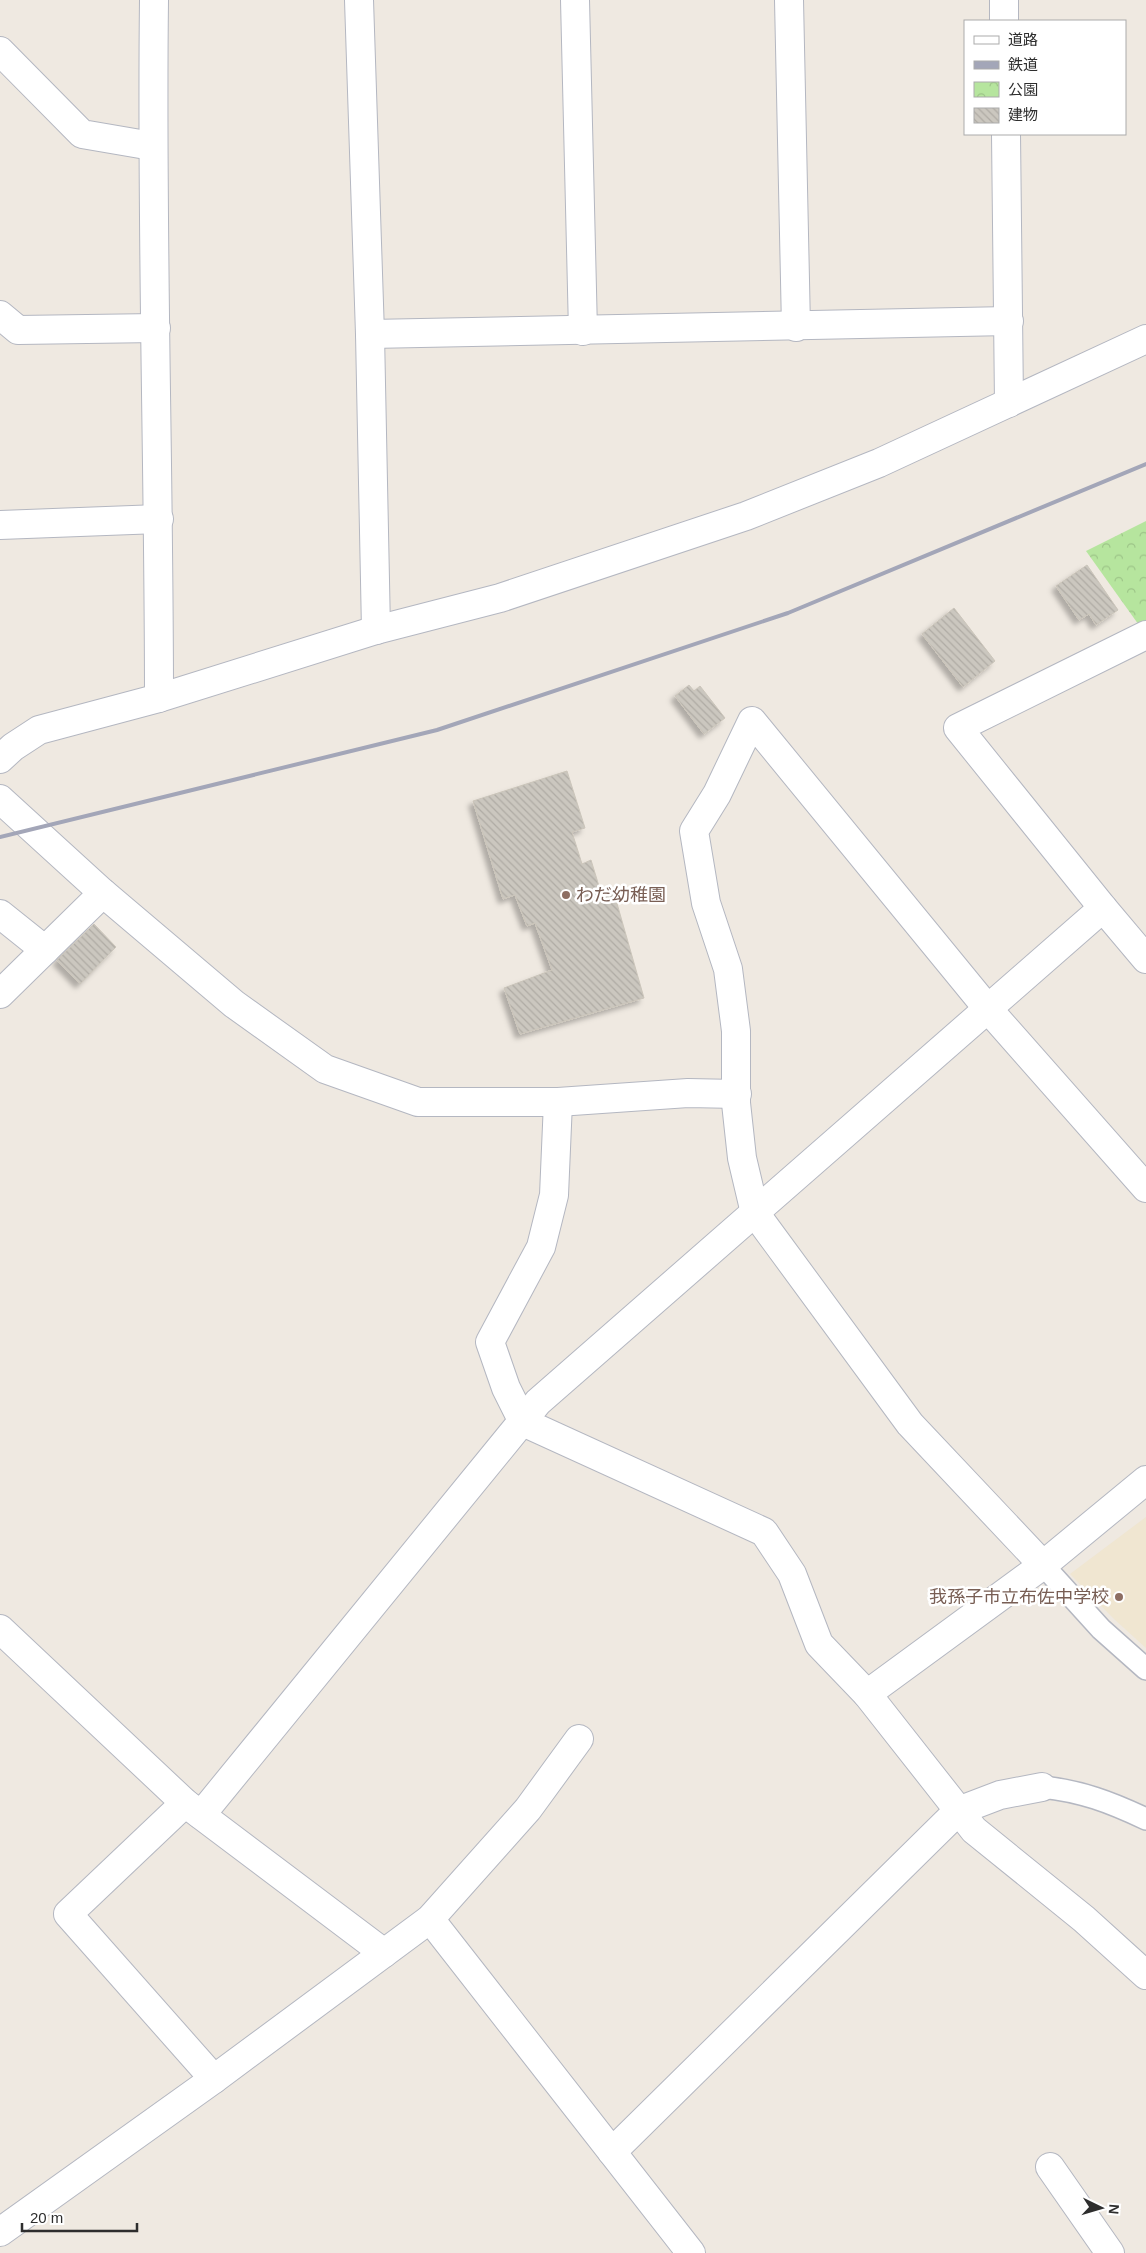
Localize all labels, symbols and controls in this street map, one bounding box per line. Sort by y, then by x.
legend [964,20,1126,135]
text: 道路 [1008,31,1038,48]
text: 鉄道 [1008,56,1038,73]
text: 公園 [1008,81,1038,98]
text: 建物 [1008,106,1038,123]
place label: わだ幼稚園 [576,885,666,905]
marker: わだ幼稚園 [560,889,572,901]
place label: 我孫子市立布佐中学校 [929,1587,1109,1607]
marker: 我孫子市立布佐中学校 [1113,1591,1125,1603]
north arrow [1076,2183,1126,2233]
scale bar [22,2200,138,2232]
text: N [1106,2203,1122,2215]
text: 20 m [30,2209,63,2226]

